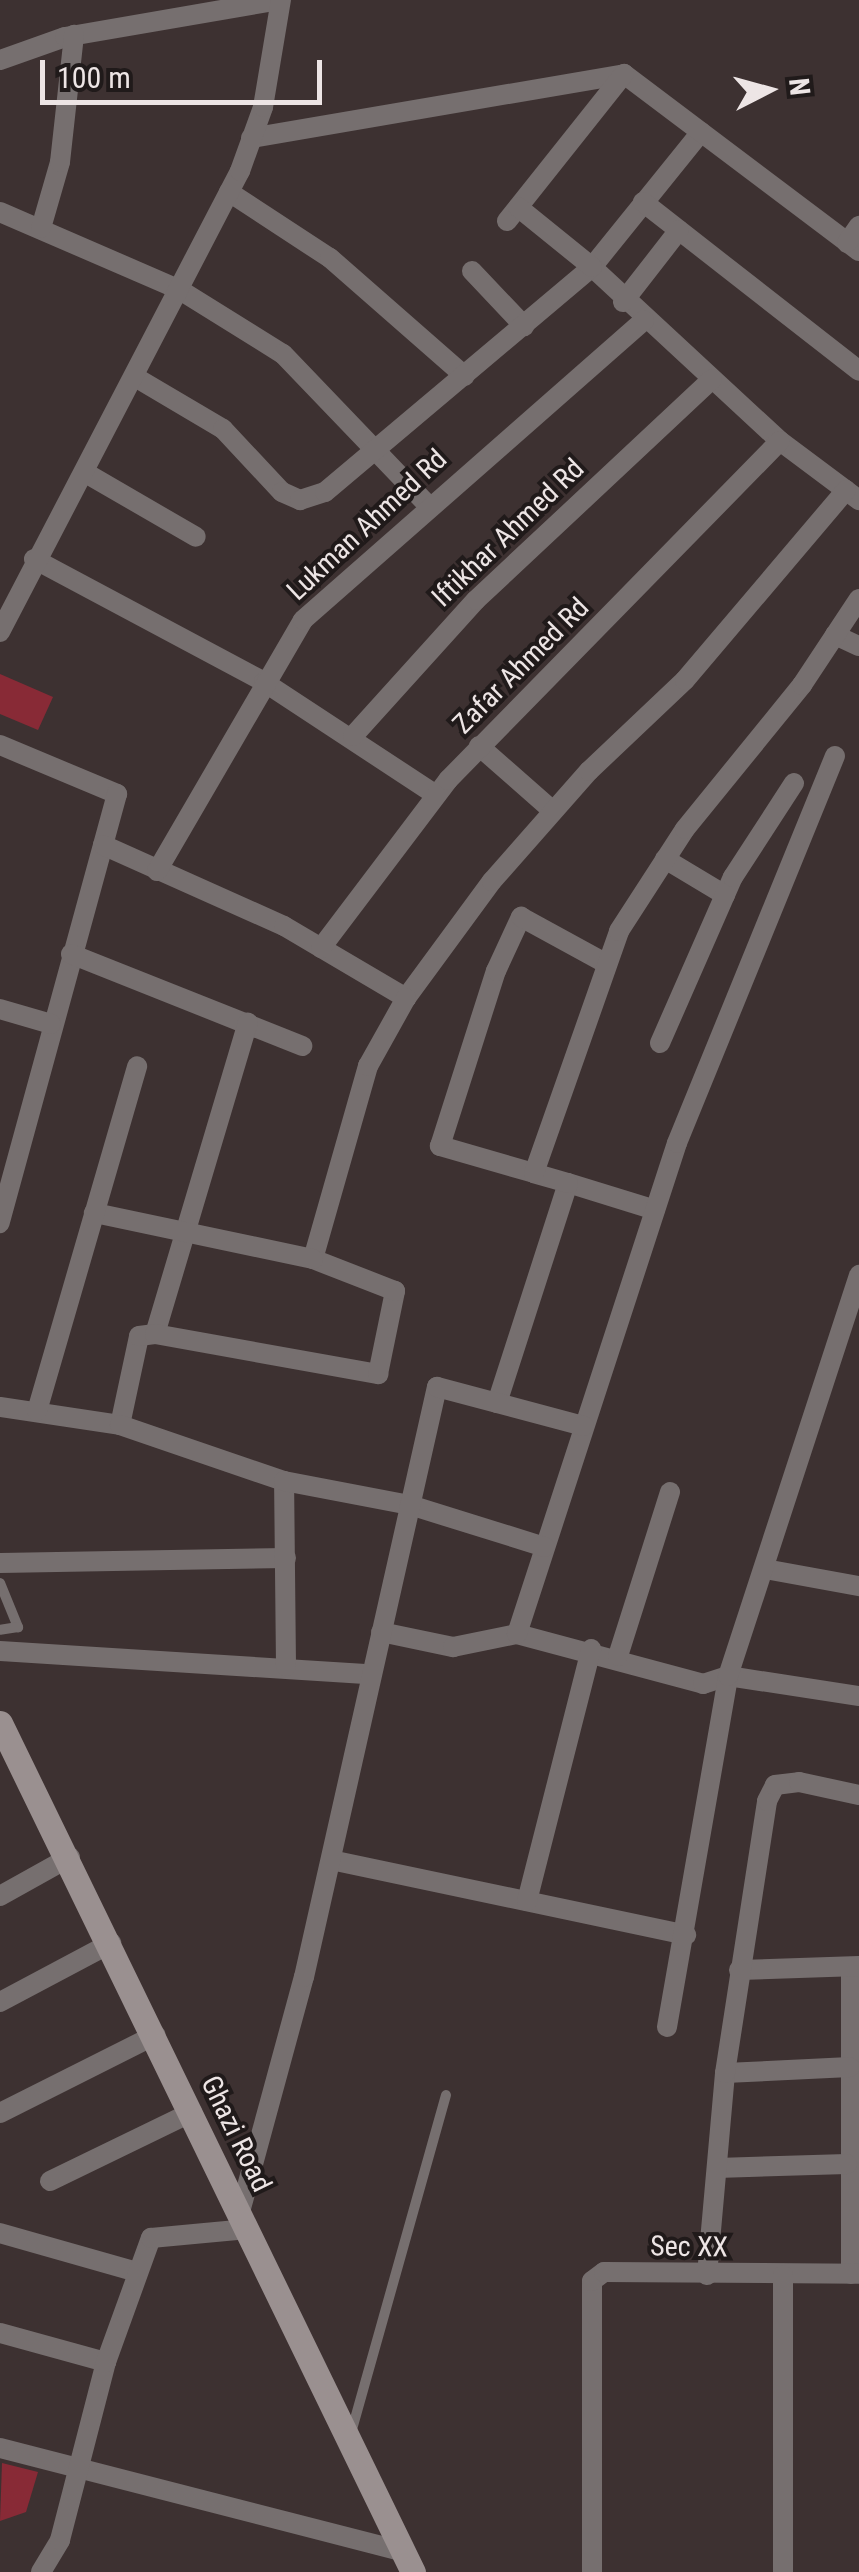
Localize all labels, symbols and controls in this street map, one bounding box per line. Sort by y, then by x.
scale bar [45,40,328,102]
north arrow [719,40,819,140]
text: 100 m [57,60,131,95]
text: N [782,77,817,97]
street label: Lukman Ahmed Rd [280,442,454,608]
street label: Iftikhar Ahmed Rd [425,452,591,614]
street label: Zafar Ahmed Rd [446,591,596,741]
street label: Ghazi Road [194,2071,278,2197]
street label: Sec XX [650,2230,728,2264]

